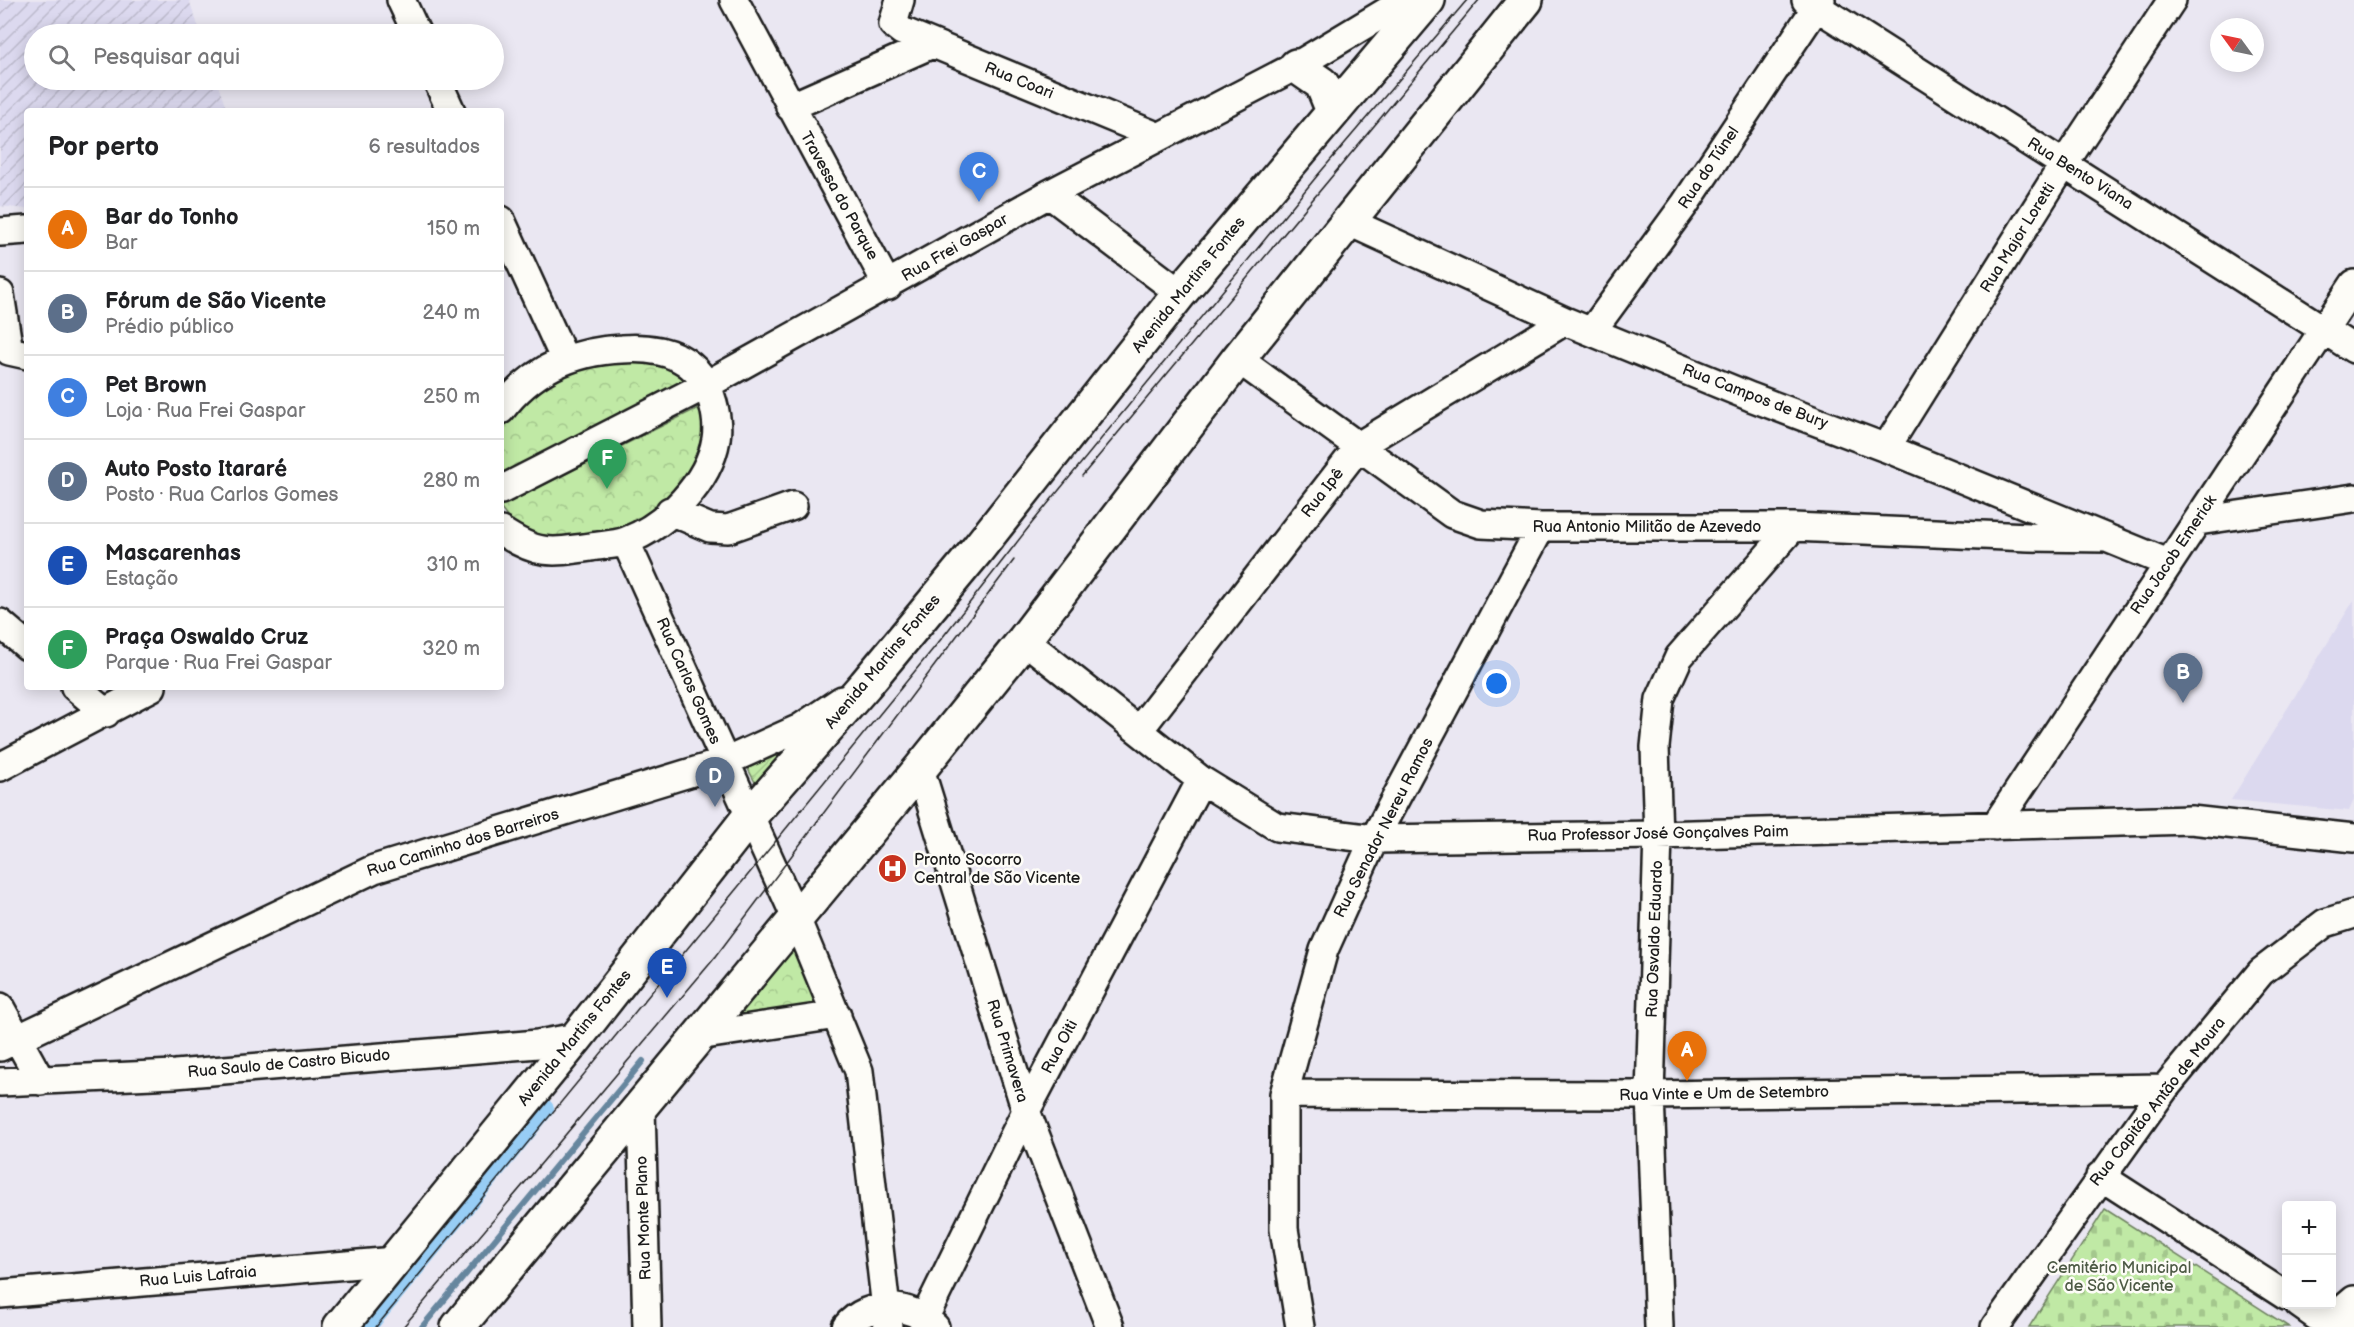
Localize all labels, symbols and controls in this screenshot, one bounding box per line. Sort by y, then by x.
north arrow [2210,18,2264,72]
search box [24,24,504,90]
icon: search [45,41,78,74]
text: Pesquisar aqui [93,44,240,71]
street label: Rua Coari [982,59,1056,103]
street label: Rua do Túnel [1675,123,1743,213]
street label: Travessa do Parque [796,129,882,264]
text: Por perto [48,132,159,163]
street label: Rua Bento Viana [2024,134,2136,214]
text: 6 resultados [369,135,480,159]
pin: C [960,152,998,202]
street label: Rua Major Loretti [1977,180,2059,296]
text: Bar do Tonho [105,204,239,231]
street label: Rua Frei Gaspar [899,210,1012,286]
street label: Avenida Martins Fontes [1128,213,1250,357]
text: A [61,217,74,241]
text: 150 m [427,217,480,241]
text: Bar [105,231,137,255]
text: Fórum de São Vicente [105,288,326,315]
text: B [60,301,75,325]
text: 240 m [423,301,480,325]
text: Prédio público [105,315,234,339]
street label: Rua Campos de Bury [1679,360,1831,434]
text: Pet Brown [105,372,207,399]
text: C [60,385,75,409]
text: 250 m [423,385,480,409]
text: Loja · Rua Frei Gaspar [105,399,305,423]
pin: F [588,440,626,489]
text: Auto Posto Itararé [105,456,287,483]
street label: Rua Ipê [1298,464,1348,522]
text: D [61,469,74,493]
text: 280 m [423,469,480,493]
text: Posto · Rua Carlos Gomes [105,483,338,507]
street label: Rua Jacob Emerick [2127,492,2221,618]
street label: Rua Antonio Militão de Azevedo [1533,518,1761,537]
text: Mascarenhas [105,540,241,567]
text: E [61,553,74,577]
text: 310 m [426,553,480,577]
text: Estação [105,567,178,591]
street label: Avenida Martins Fontes [821,591,945,733]
street label: Rua Carlos Gomes [652,615,724,747]
text: Praça Oswaldo Cruz [105,624,308,651]
text: F [61,637,74,661]
text: 320 m [422,637,480,661]
text: Parque · Rua Frei Gaspar [105,651,332,675]
pin: B [2164,654,2202,703]
your location [1482,669,1511,698]
street label: Rua Senador Nereu Ramos [1330,735,1438,921]
pin: D [696,758,734,807]
street label: Rua Caminho dos Barreiros [365,805,561,881]
street label: Rua Professor José Gonçalves Paim [1527,822,1789,846]
place label: Pronto Socorro Central de São Vicente [914,851,1081,888]
hospital icon: Pronto Socorro Central de São Vicente [877,853,909,885]
street label: Rua Osvaldo Eduardo [1643,860,1667,1018]
pin: E [648,948,686,998]
street label: Avenida Martins Fontes [514,966,636,1110]
street label: Rua Primavera [982,997,1032,1105]
street label: Rua Capitão Antão de Moura [2086,1014,2230,1190]
street label: Rua Oiti [1038,1017,1082,1077]
pin: A [1668,1032,1706,1081]
street label: Rua Saulo de Castro Bicudo [187,1046,391,1082]
street label: Rua Vinte e Um de Setembro [1619,1083,1829,1105]
street label: Rua Monte Plano [632,1155,656,1281]
map controls [2282,1201,2336,1309]
button: + [2282,1201,2336,1255]
button: − [2282,1255,2336,1309]
park label: Cemitério Municipal de São Vicente [2047,1259,2191,1296]
street label: Rua Luis Lafraia [138,1262,258,1292]

